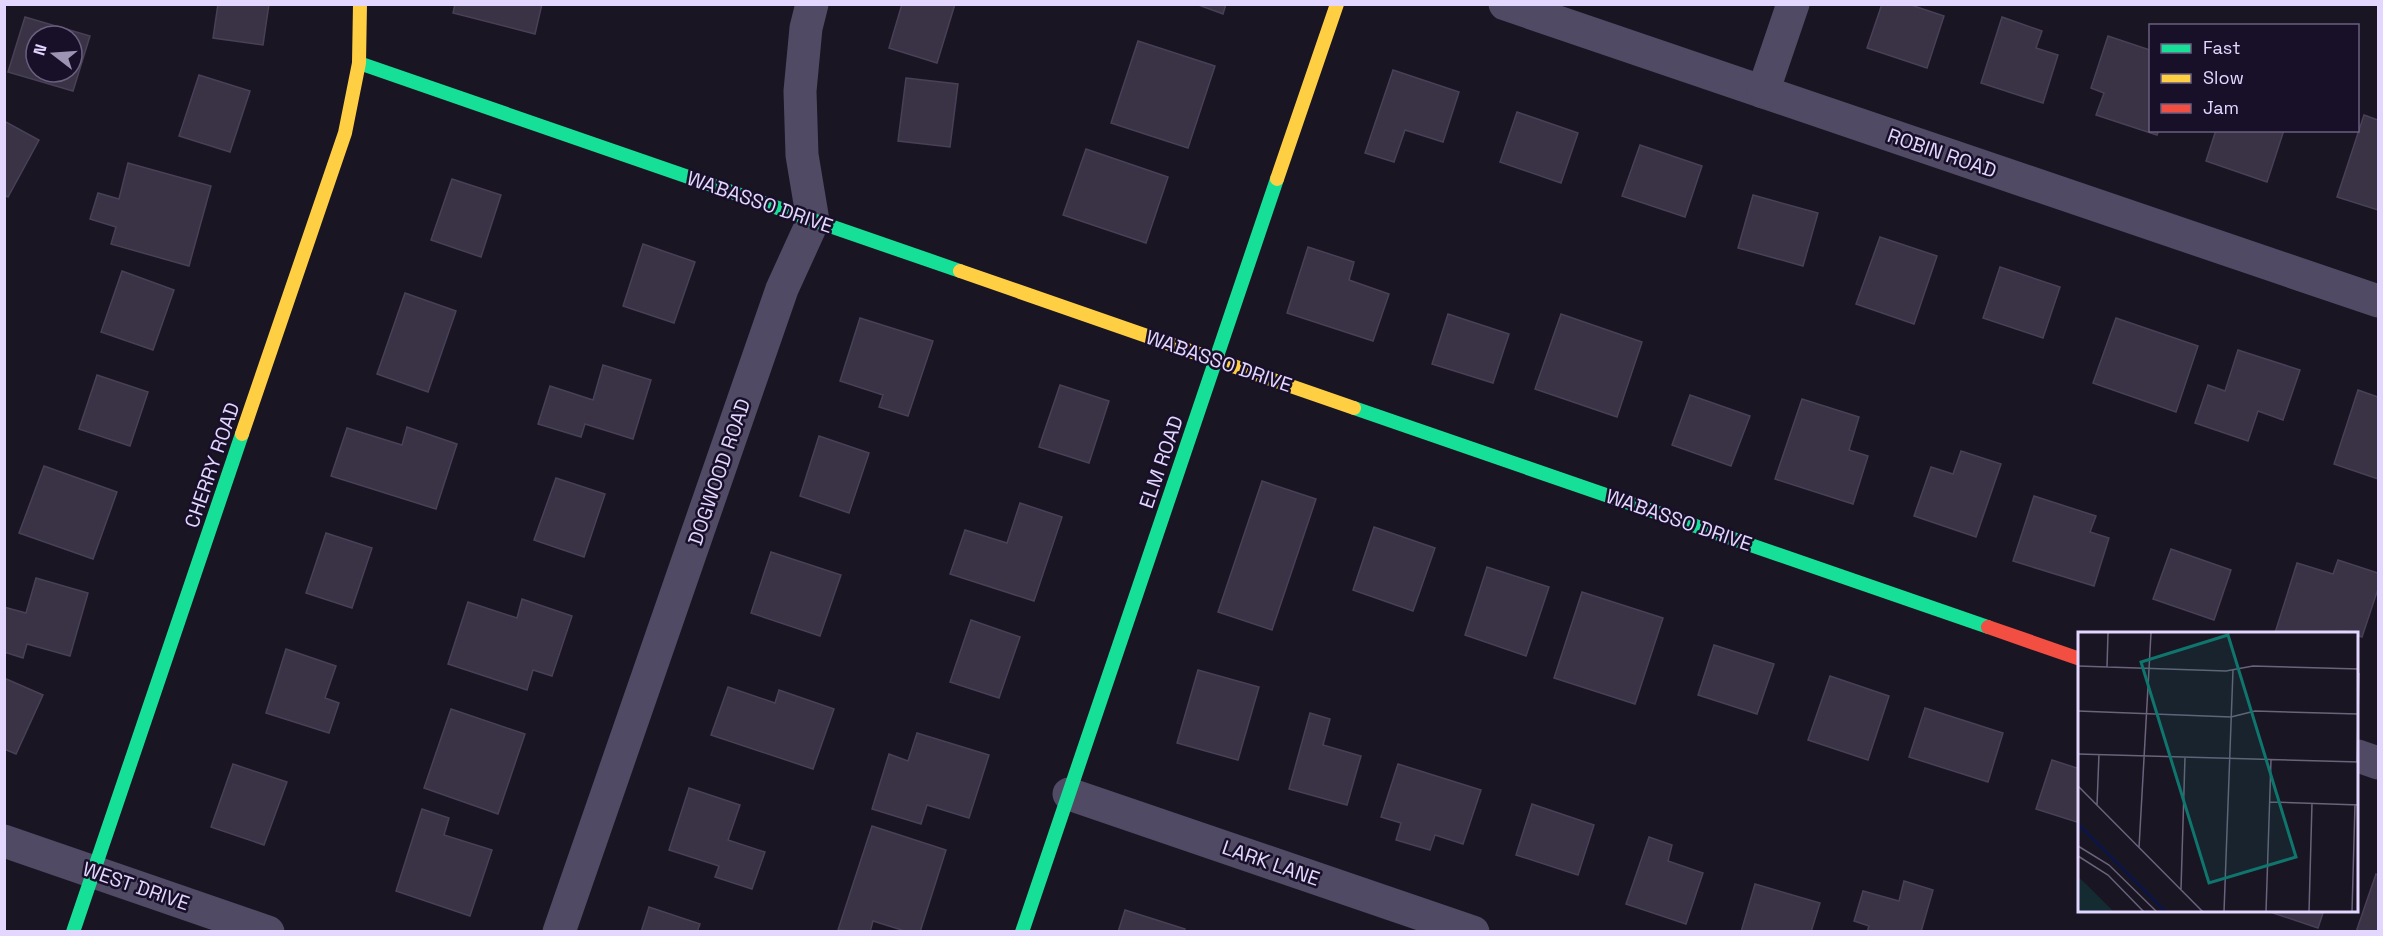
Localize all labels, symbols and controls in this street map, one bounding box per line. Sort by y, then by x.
north arrow [24,24,84,84]
legend [2149,24,2359,132]
text: Fast [2203,36,2240,59]
text: N [29,42,52,58]
text: Slow [2203,66,2244,89]
text: Jam [2203,96,2239,119]
street label: ROBIN ROAD [1884,122,2000,184]
street label: WABASSO DRIVE [684,165,836,239]
street label: WABASSO DRIVE [1143,324,1295,398]
street label: DOGWOOD ROAD [682,395,756,549]
street label: CHERRY ROAD [178,399,246,531]
street label: ELM ROAD [1133,412,1189,512]
street label: WABASSO DRIVE [1603,483,1755,557]
inset map [2078,632,2359,912]
street label: LARK LANE [1219,834,1323,892]
street label: WEST DRIVE [79,856,193,916]

